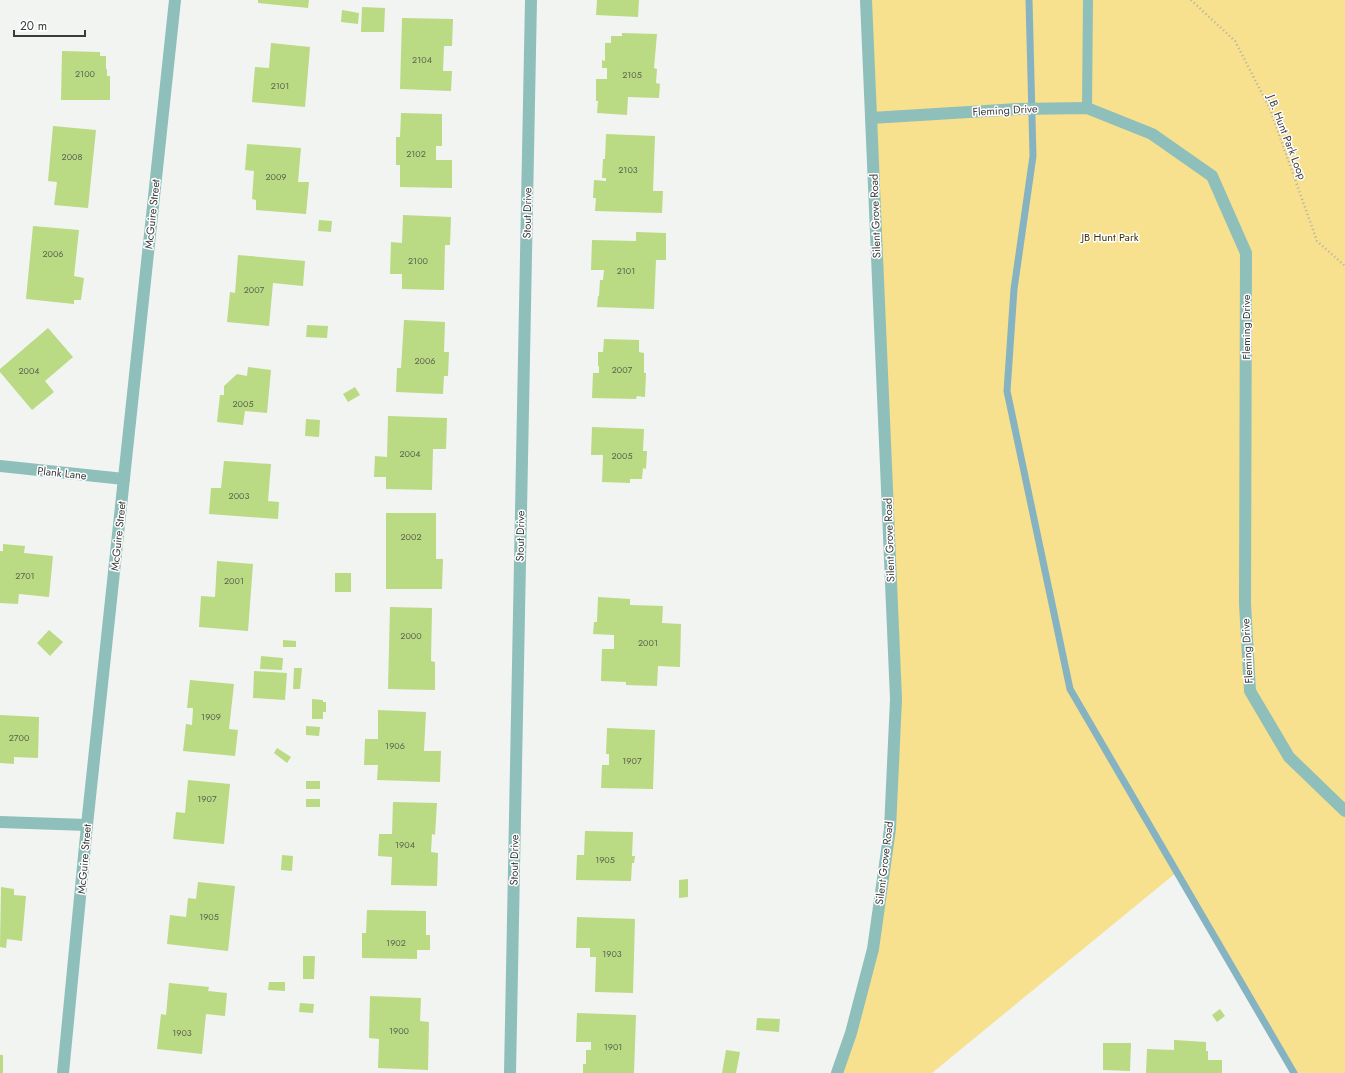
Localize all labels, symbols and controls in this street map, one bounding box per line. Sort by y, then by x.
scale bar [14,12,85,38]
text: 20 m [20,17,47,35]
house number: 2104 [412,53,432,66]
house number: 2100 [75,67,96,80]
house number: 2105 [622,68,642,81]
house number: 2101 [271,79,289,92]
street label: J.B. Hunt Park Loop [1263,90,1311,182]
street label: Fleming Drive [972,100,1038,120]
house number: 2102 [406,147,426,160]
house number: 2008 [62,150,82,163]
house number: 2103 [618,163,638,176]
house number: 2009 [265,170,287,183]
street label: Silent Grove Road [866,174,884,258]
street label: McGuire Street [140,178,164,250]
street label: Stout Drive [519,187,535,239]
park label: JB Hunt Park [1079,229,1139,245]
house number: 2006 [42,247,64,260]
house number: 2100 [408,254,429,267]
house number: 2101 [617,264,635,277]
house number: 2007 [244,283,265,296]
street label: Fleming Drive [1238,294,1254,359]
house number: 2006 [414,354,436,367]
house number: 2007 [612,363,633,376]
house number: 2004 [18,364,40,377]
house number: 2005 [233,397,254,410]
house number: 2004 [399,447,421,460]
house number: 2005 [612,449,633,462]
street label: Plank Lane [37,462,88,484]
house number: 2003 [229,489,249,502]
street label: Silent Grove Road [880,498,898,582]
street label: McGuire Street [106,500,130,572]
street label: Stout Drive [512,510,528,562]
house number: 2002 [400,530,422,543]
house number: 2701 [15,569,35,582]
house number: 2001 [224,574,244,587]
street label: Fleming Drive [1237,618,1257,684]
house number: 2000 [400,629,422,642]
house number: 2001 [638,636,658,649]
house number: 1909 [201,710,221,723]
house number: 2700 [9,731,30,744]
house number: 1906 [385,739,405,752]
house number: 1907 [622,754,642,767]
house number: 1907 [197,792,217,805]
street label: Silent Grove Road [871,820,897,906]
street label: McGuire Street [73,823,95,895]
street label: Stout Drive [506,834,522,886]
house number: 1904 [395,838,415,851]
house number: 1905 [595,853,615,866]
house number: 1905 [199,910,219,923]
house number: 1902 [386,936,406,949]
house number: 1903 [602,947,622,960]
house number: 1900 [389,1024,410,1037]
house number: 1903 [172,1026,192,1039]
house number: 1901 [604,1040,622,1053]

